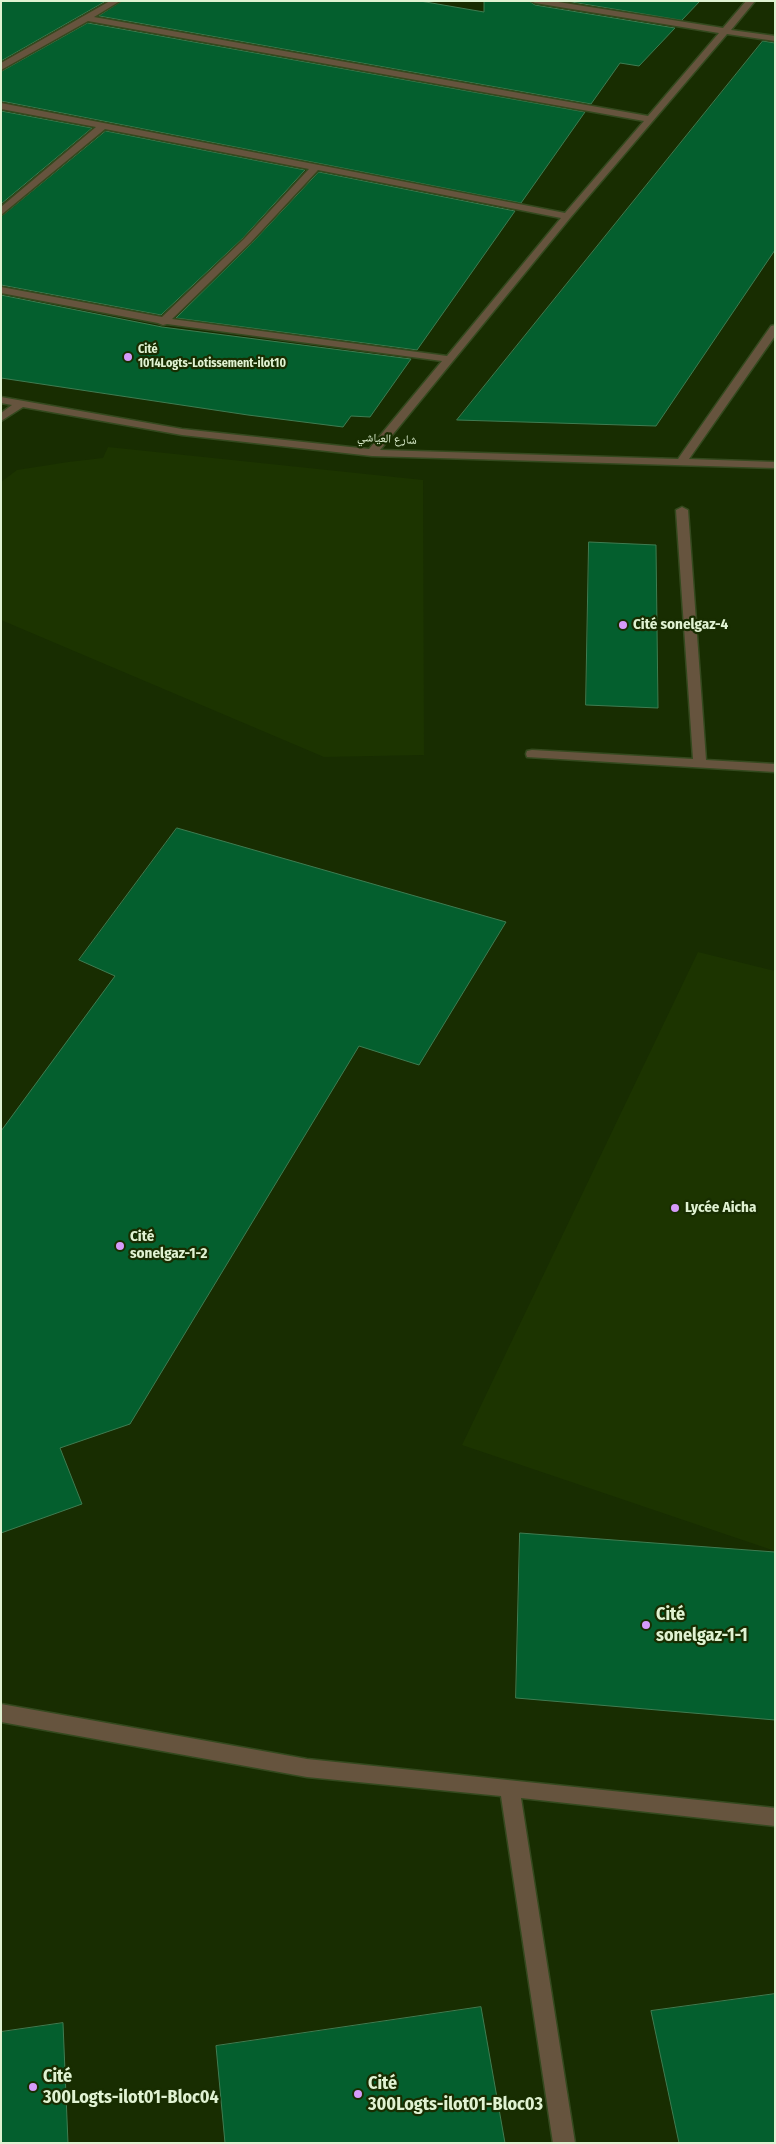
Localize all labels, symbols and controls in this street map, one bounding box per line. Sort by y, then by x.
place label: Cité 1014Logts-Lotissement-ilot10 [138,343,286,371]
marker: Cité 1014Logts-Lotissement-ilot10 [122,351,134,363]
street label: شارع العياشي [357,430,417,448]
place label: Cité sonelgaz-4 [633,616,728,634]
marker: Cité sonelgaz-4 [617,619,629,631]
place label: Lycée Aicha [685,1199,756,1217]
marker: Lycée Aicha [669,1202,681,1214]
place label: Cité sonelgaz-1-2 [130,1228,207,1263]
marker: Cité sonelgaz-1-2 [114,1240,126,1252]
place label: Cité sonelgaz-1-1 [656,1604,748,1646]
marker: Cité sonelgaz-1-1 [640,1619,652,1631]
place label: Cité 300Logts-ilot01-Bloc04 [43,2066,219,2108]
place label: Cité 300Logts-ilot01-Bloc03 [368,2073,543,2116]
marker: Cité 300Logts-ilot01-Bloc04 [27,2081,39,2093]
marker: Cité 300Logts-ilot01-Bloc03 [352,2088,364,2100]

